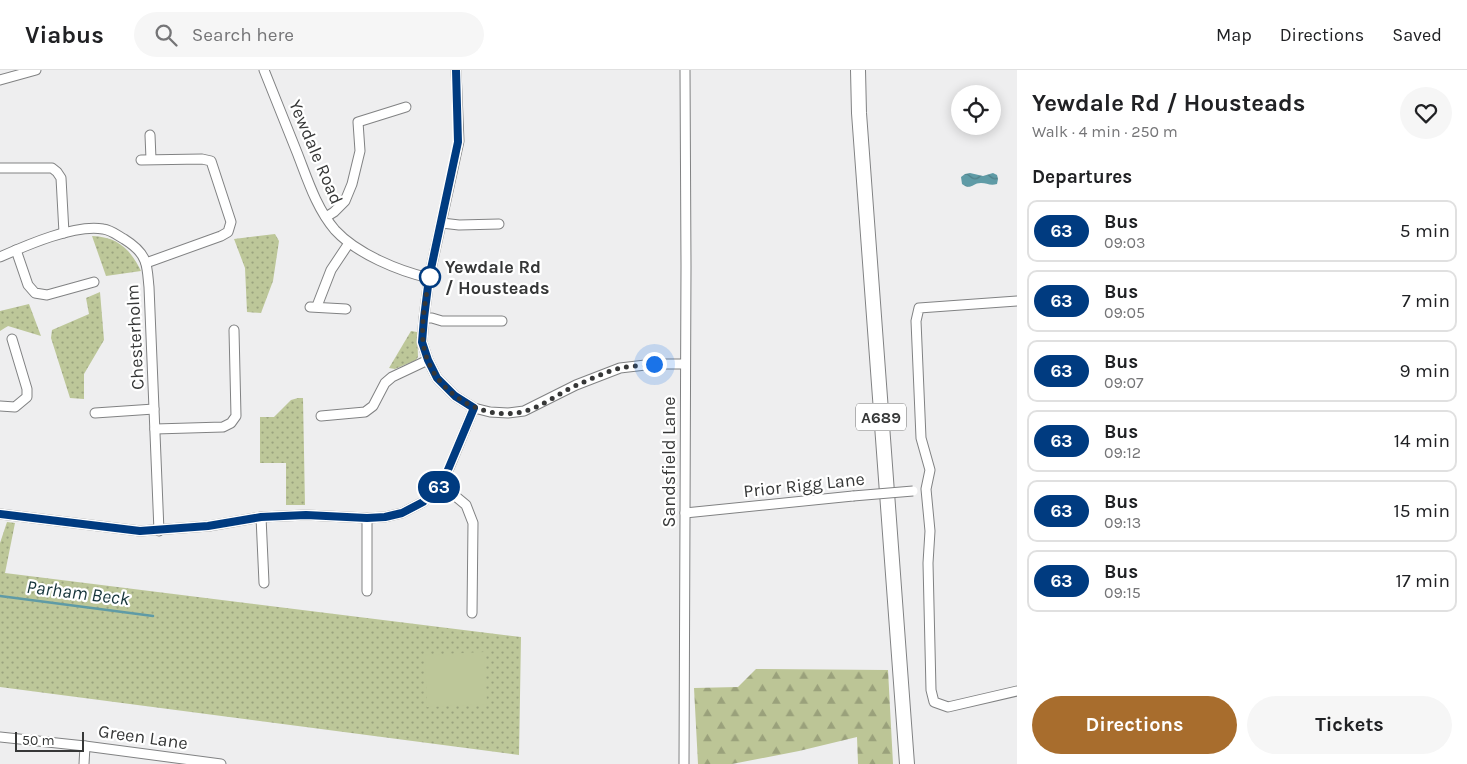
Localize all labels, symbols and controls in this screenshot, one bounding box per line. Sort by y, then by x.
search box [134,12,484,57]
text: Viabus [25,21,104,49]
icon: search [152,21,180,49]
text: Search here [192,24,294,46]
text: Map [1216,24,1252,46]
text: Directions [1280,24,1364,46]
text: Saved [1392,24,1442,46]
map controls [951,85,1001,135]
button: locate [951,85,1001,135]
button: heart [1400,87,1452,139]
text: Yewdale Rd / Housteads [1032,89,1305,117]
street label: Yewdale Road [284,96,348,208]
text: Walk · 4 min · 250 m [1032,122,1178,141]
text: Departures [1032,166,1132,188]
text: Bus [1104,211,1138,233]
text: 63 [1050,220,1073,242]
text: 5 min [1400,220,1450,242]
text: 09:03 [1104,233,1145,252]
place label: Yewdale Rd / Housteads [445,256,549,299]
marker: Yewdale Rd / Housteads [419,266,441,288]
text: Bus [1104,281,1138,303]
street label: Chesterholm [121,284,149,390]
text: 63 [1050,290,1073,312]
text: 7 min [1402,290,1450,312]
text: 09:05 [1104,303,1145,322]
text: Bus [1104,351,1138,373]
your location [642,352,667,377]
text: 63 [1050,360,1073,382]
text: 9 min [1400,360,1450,382]
text: 09:07 [1104,373,1143,392]
street label: Sandsfield Lane [658,397,680,527]
road number: A689 [856,404,906,431]
text: Bus [1104,421,1138,443]
text: 63 [1050,430,1073,452]
text: 14 min [1394,430,1450,452]
text: 09:12 [1104,443,1141,462]
street label: Prior Rigg Lane [742,468,866,502]
line badge: 63 [416,471,462,503]
text: 63 [428,476,450,498]
text: Bus [1104,491,1138,513]
text: 63 [1050,500,1073,522]
text: 15 min [1394,500,1450,522]
text: 09:13 [1104,513,1141,532]
text: Bus [1104,561,1138,583]
text: 63 [1050,570,1073,592]
text: 17 min [1395,570,1450,592]
water label: Parham Beck [25,576,131,610]
text: 09:15 [1104,583,1141,602]
button: Directions [1032,696,1237,754]
button: Tickets [1247,696,1452,754]
street label: Green Lane [97,720,189,754]
scale bar [15,729,84,752]
text: 50 m [22,732,55,749]

